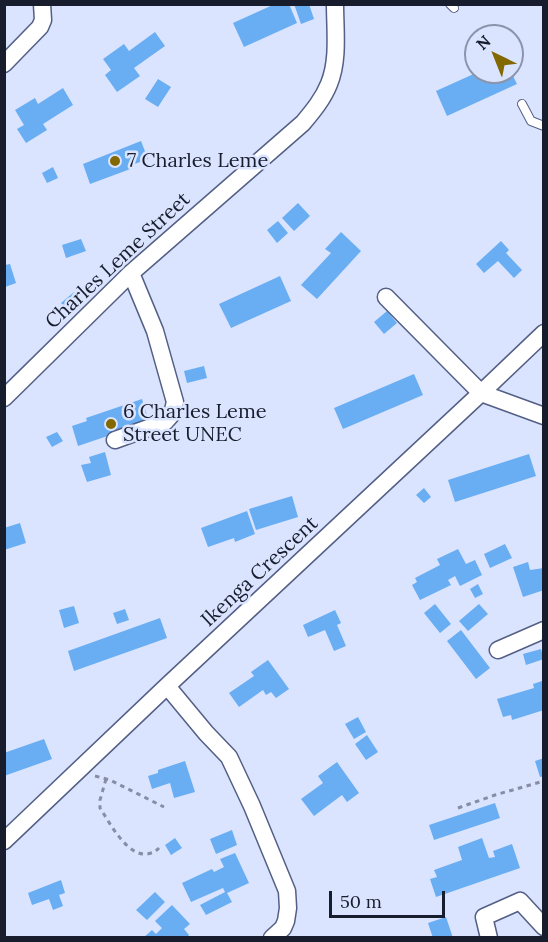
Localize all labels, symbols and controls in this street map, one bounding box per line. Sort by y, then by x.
north arrow [464,24,524,84]
text: N [472,31,494,54]
place label: 7 Charles Leme [127,149,268,173]
marker: 7 Charles Leme [108,154,122,168]
street label: Charles Leme Street [41,188,195,334]
place label: 6 Charles Leme Street UNEC [123,400,267,447]
marker: 6 Charles Leme Street UNEC [104,417,118,431]
street label: Ikenga Crescent [197,512,323,632]
scale bar [332,879,448,917]
text: 50 m [340,890,382,913]

